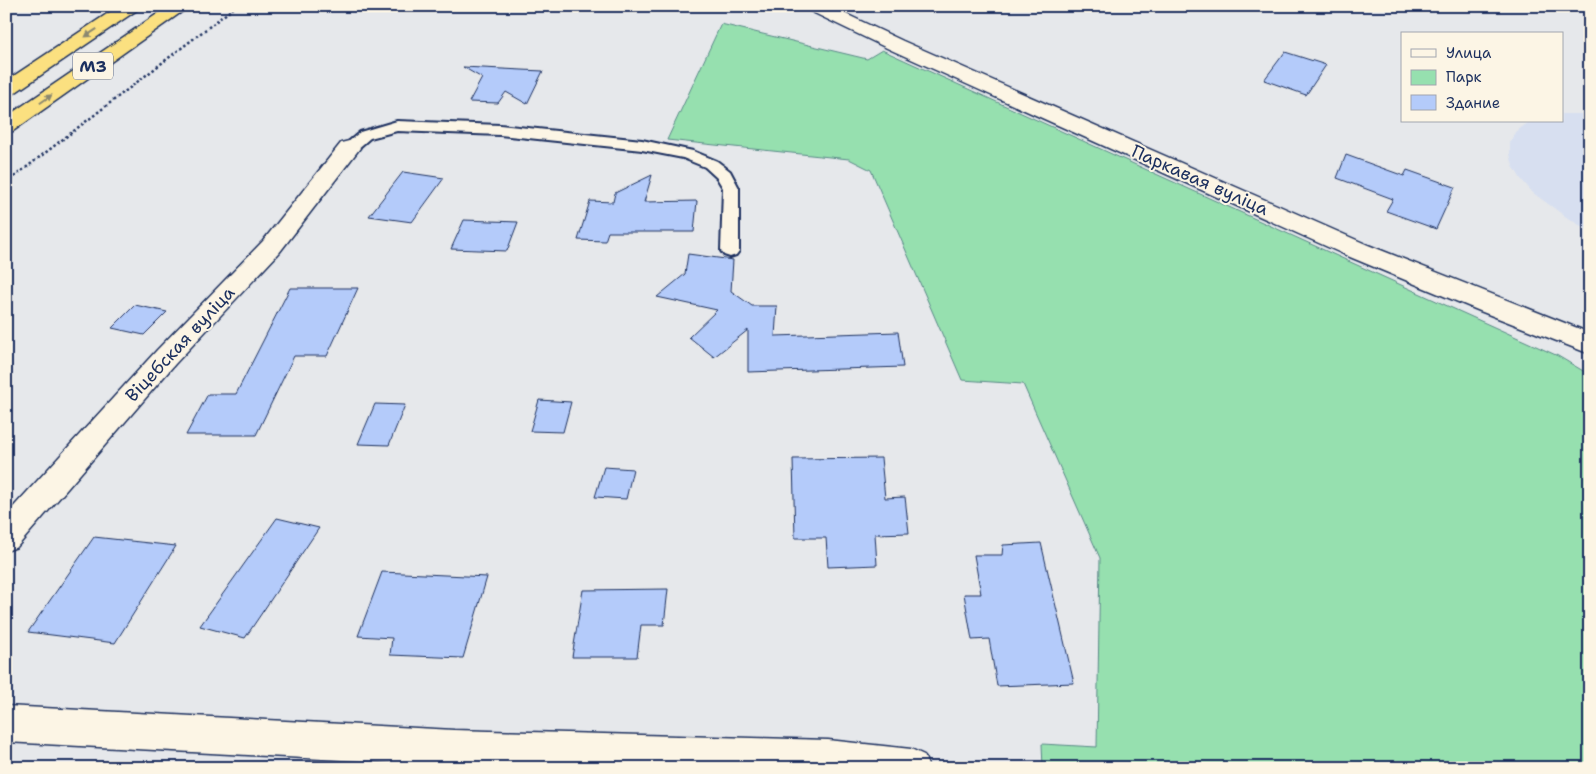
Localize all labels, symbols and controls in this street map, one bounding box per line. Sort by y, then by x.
one-way arrow [84,28,97,38]
legend [1401,32,1564,122]
text: Улица [1446,43,1492,63]
road number: М3 [73,52,113,80]
text: Парк [1446,67,1482,87]
text: Здание [1446,93,1500,113]
one-way arrow [39,94,53,104]
street label: Паркавая вуліца [1128,139,1272,221]
street label: Віцебская вуліца [120,281,240,407]

